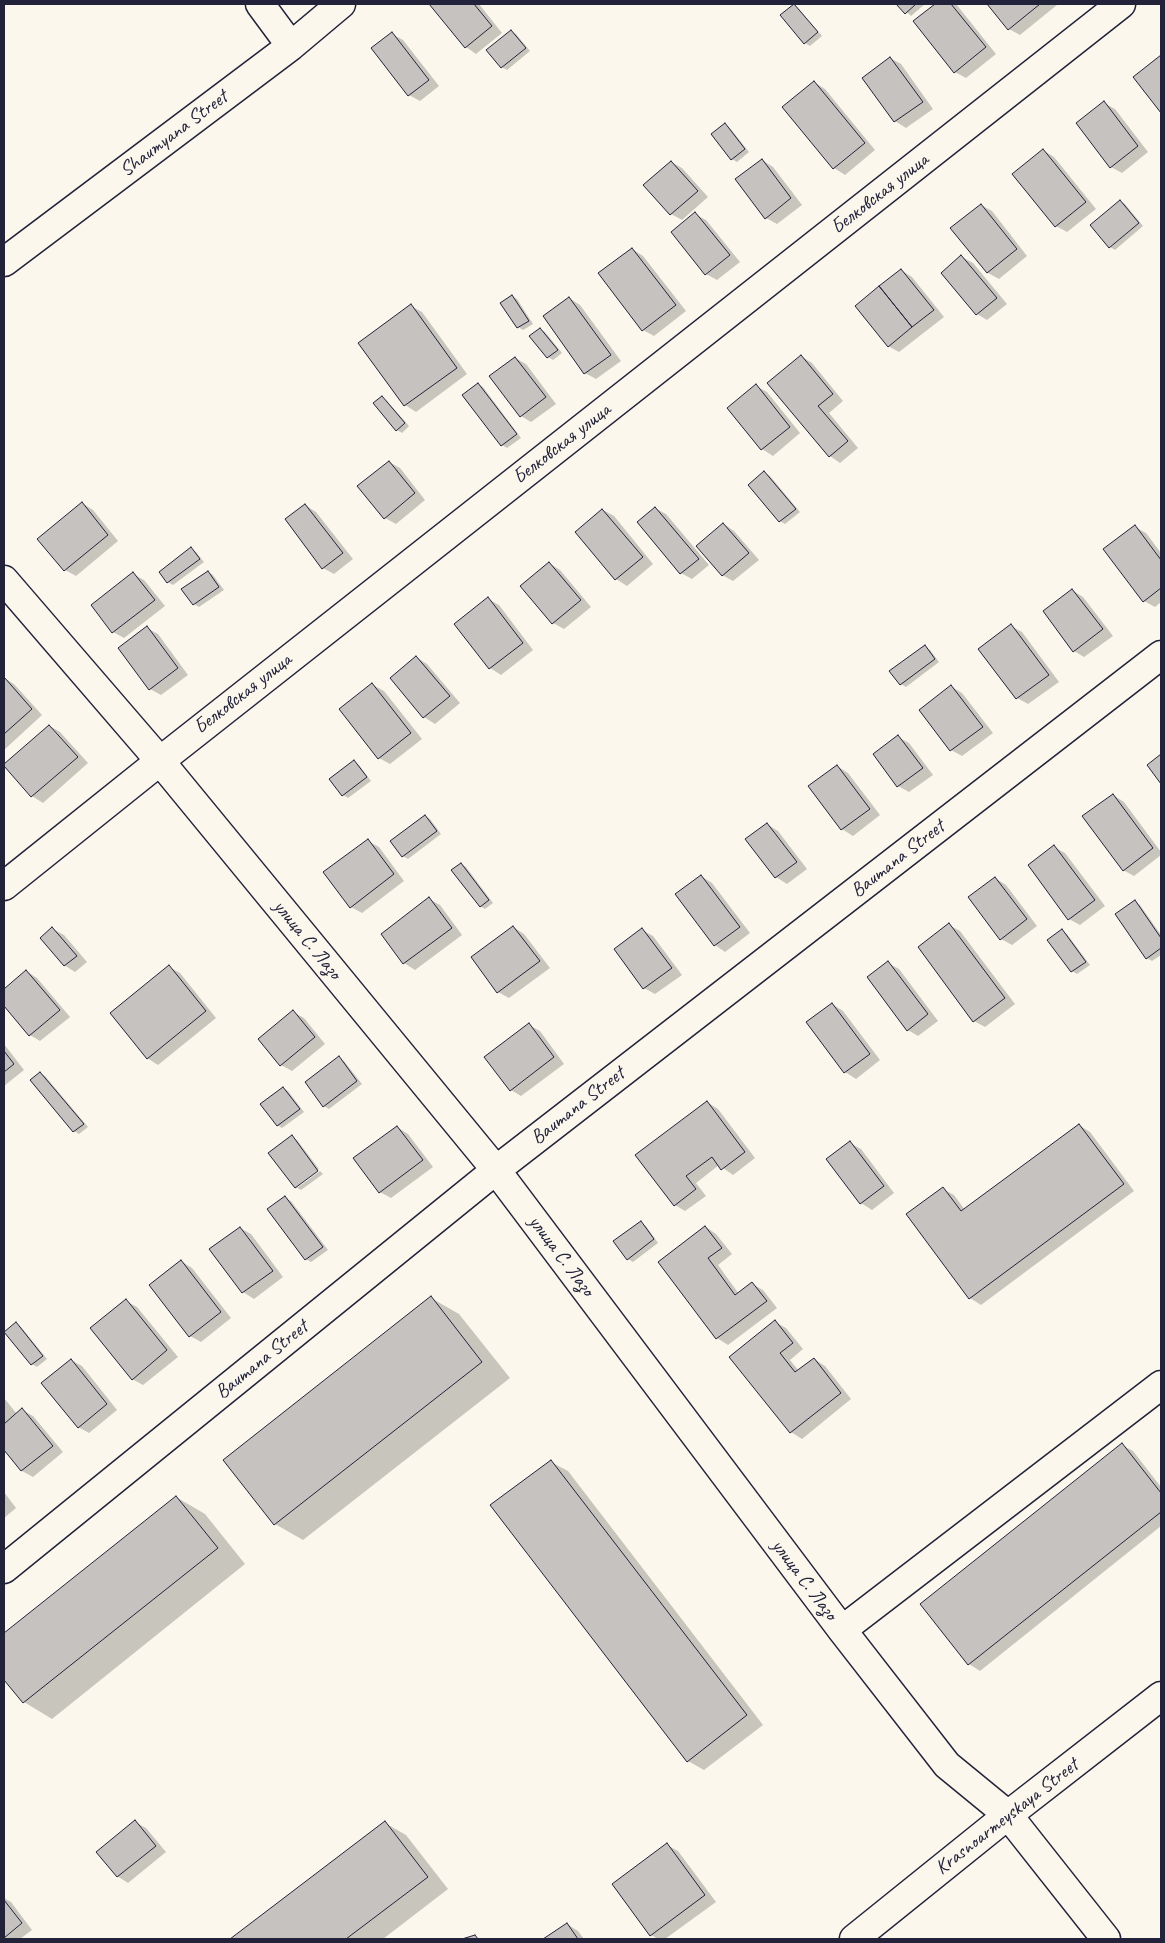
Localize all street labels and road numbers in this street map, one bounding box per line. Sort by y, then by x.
street label: Shaumyana Street [115,86,233,182]
street label: Белковская улица [826,148,934,240]
street label: Белковская улица [508,398,616,490]
street label: Белковская улица [189,648,297,740]
street label: Baumana Street [846,815,950,903]
street label: улица С. Лазо [268,896,346,984]
street label: Baumana Street [526,1062,630,1150]
street label: улица С. Лазо [523,1211,599,1301]
street label: Baumana Street [211,1315,313,1405]
street label: улица С. Лазо [766,1535,842,1625]
street label: Krasnoarmeyskaya Street [931,1754,1083,1880]

